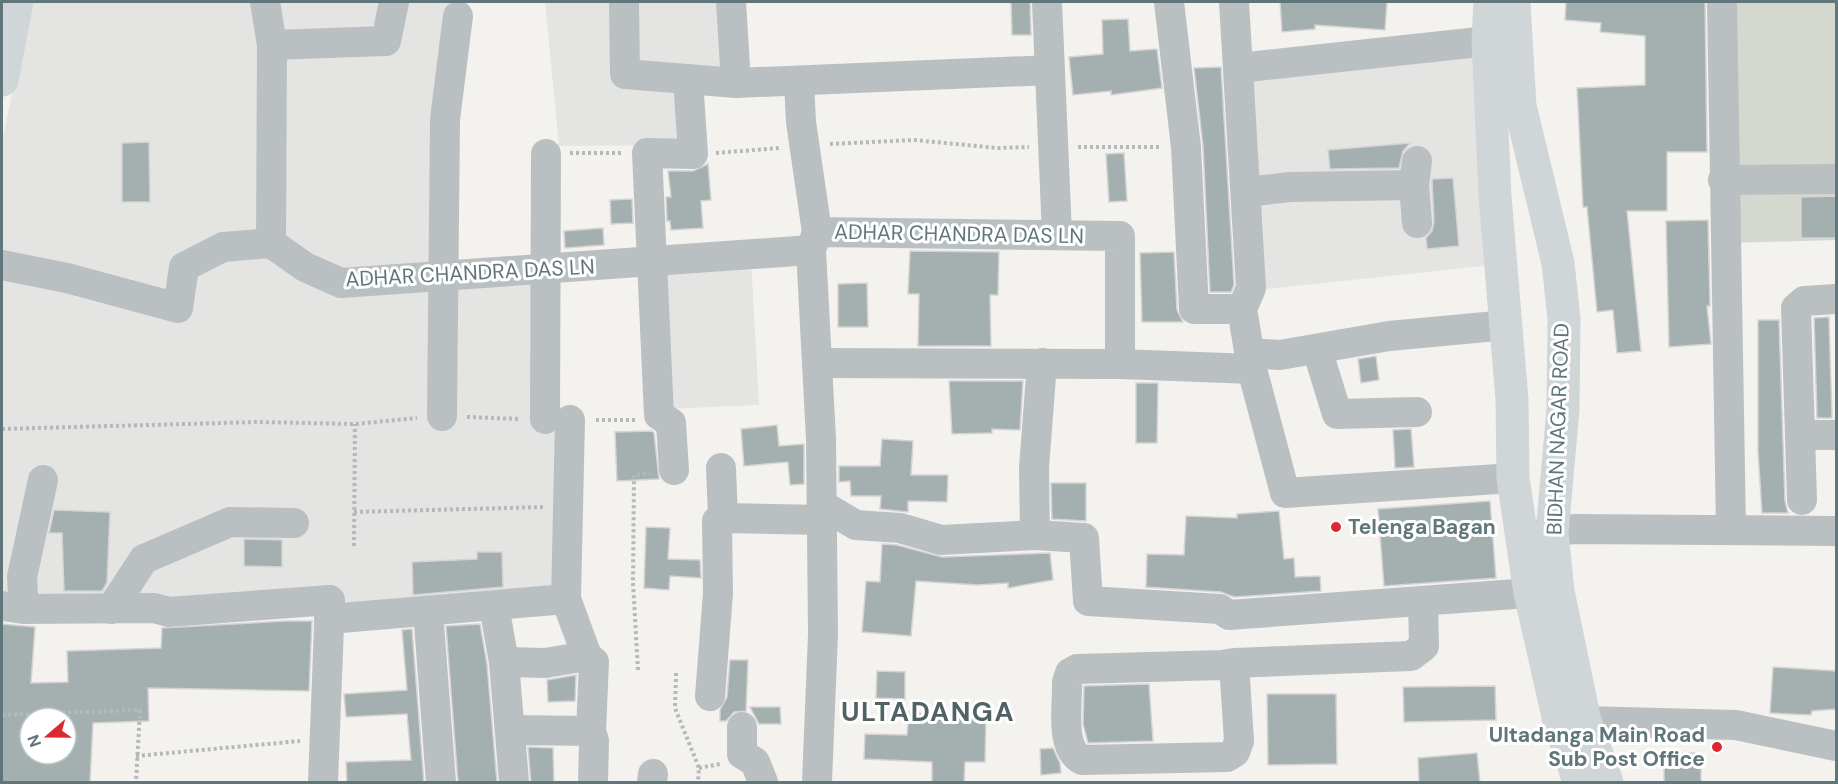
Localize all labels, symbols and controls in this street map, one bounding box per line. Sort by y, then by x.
street label: ADHAR CHANDRA DAS LN [834,218,1084,250]
street label: ADHAR CHANDRA DAS LN [345,252,595,294]
street label: BIDHAN NAGAR ROAD [1540,323,1576,535]
place label: Telenga Bagan [1348,513,1496,541]
marker: Telenga Bagan [1329,520,1343,534]
district label: ULTADANGA [841,694,1015,729]
north arrow [18,706,78,766]
place label: Ultadanga Main Road Sub Post Office [1489,721,1705,773]
text: N [23,732,46,750]
marker: Ultadanga Main Road Sub Post Office [1710,740,1724,754]

